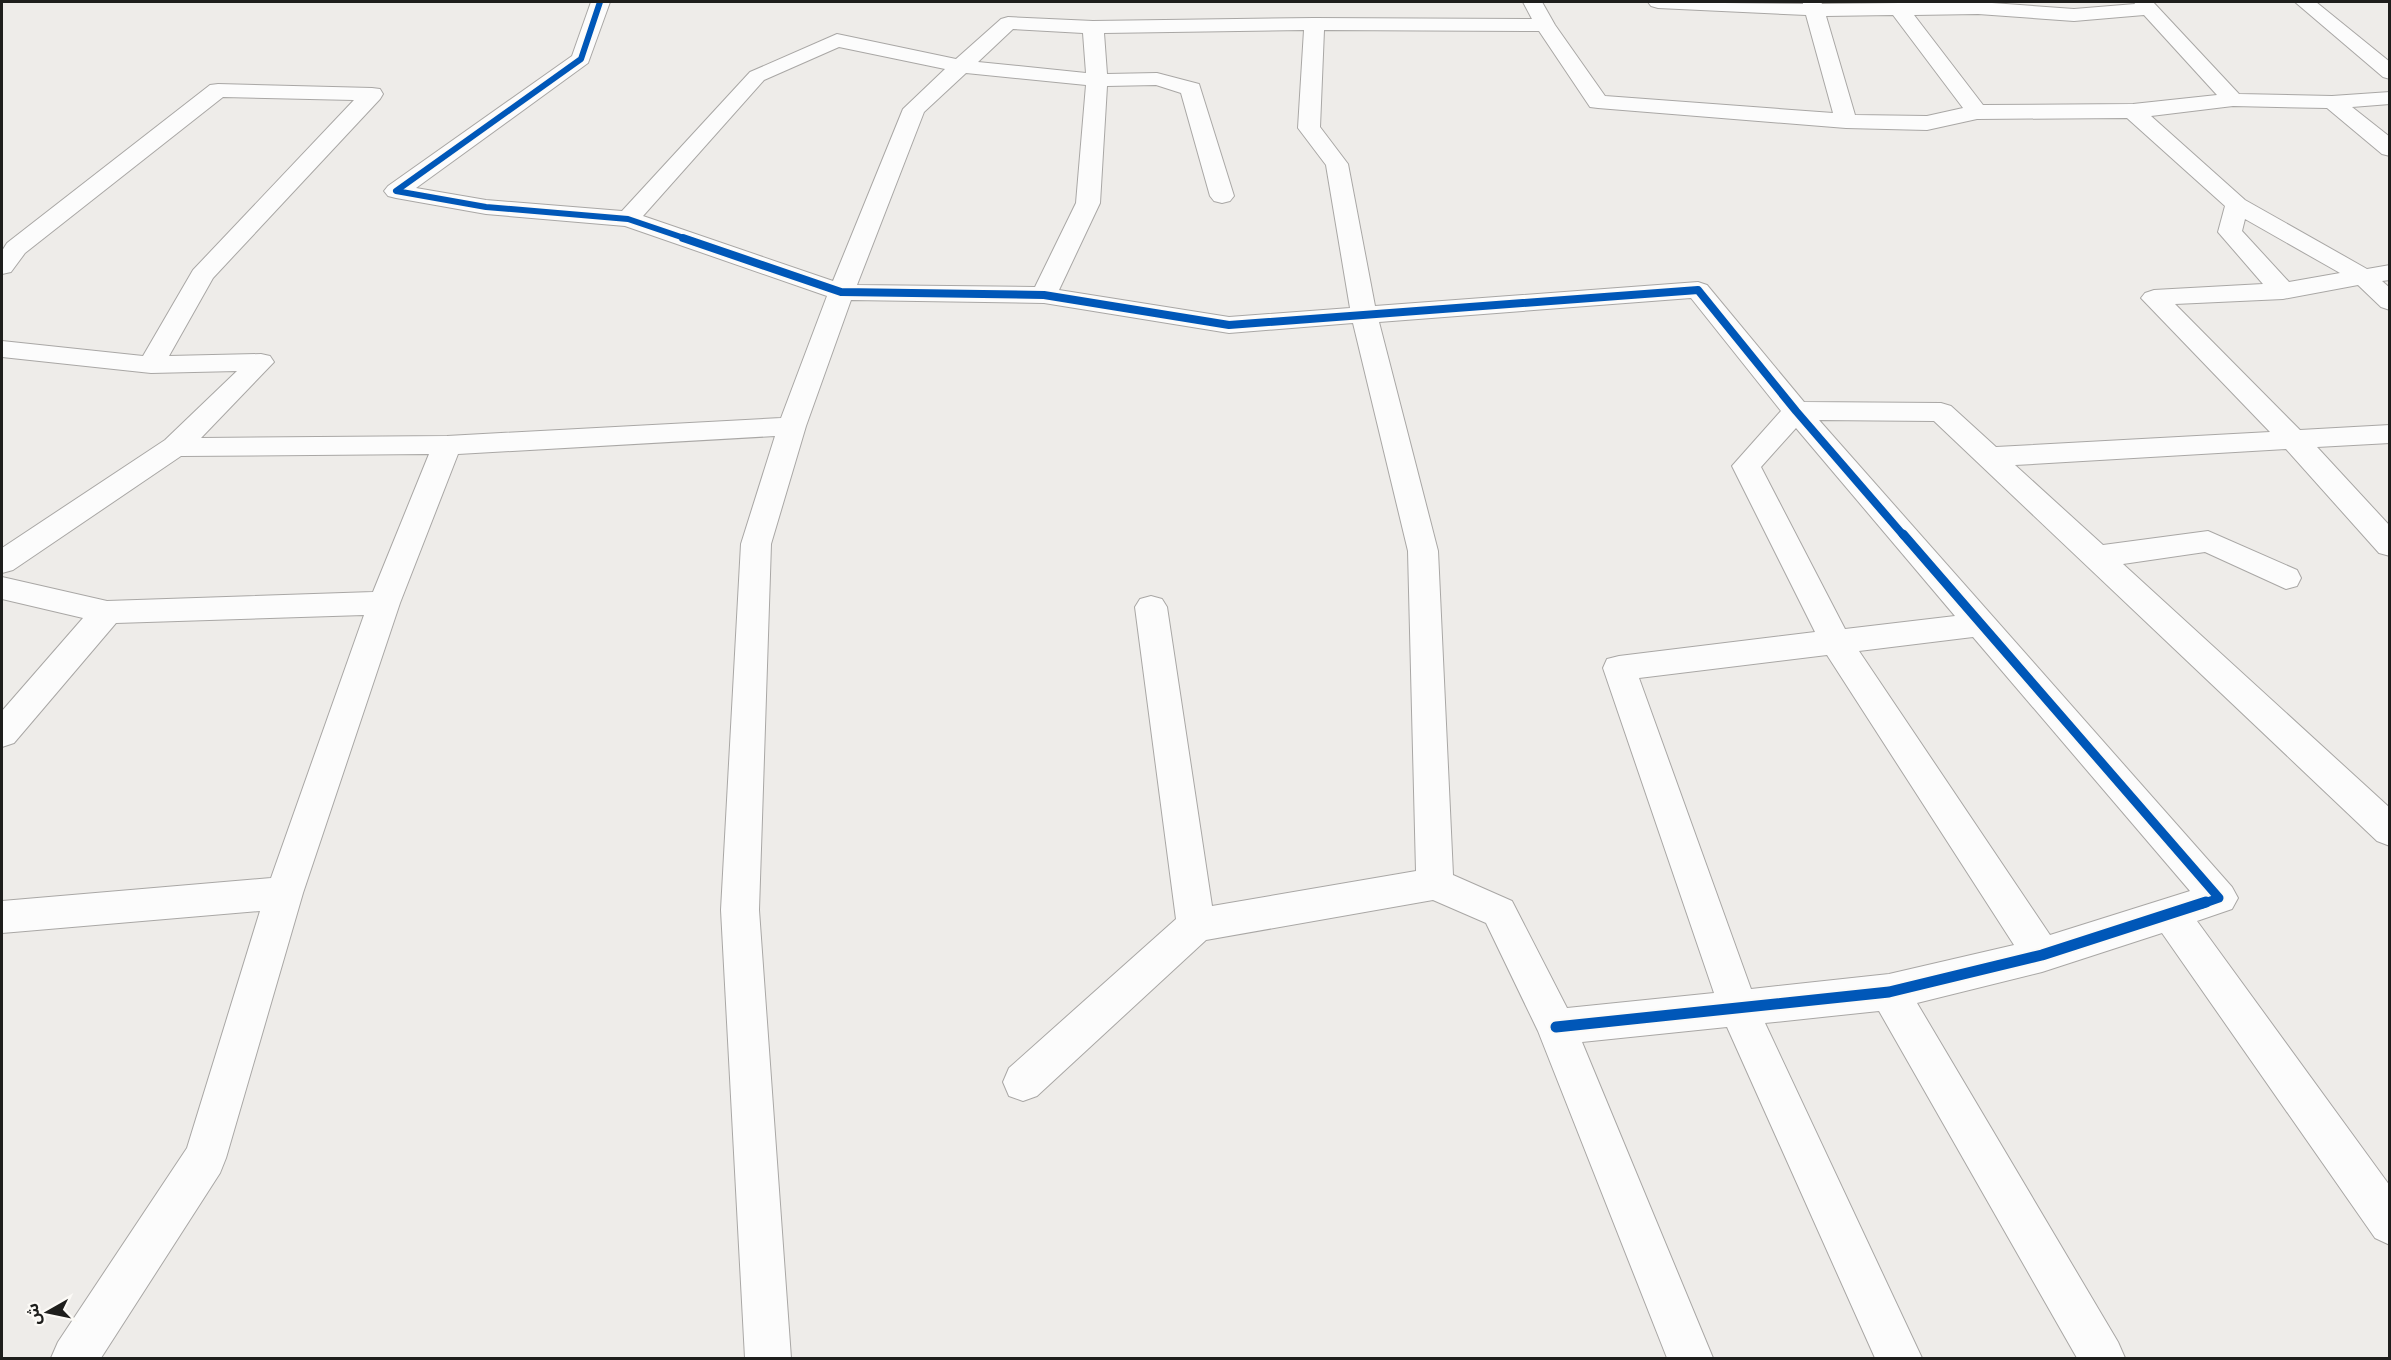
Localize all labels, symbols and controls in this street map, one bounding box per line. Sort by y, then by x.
north arrow [18,1282,78,1342]
text: ش [23,1302,45,1327]

